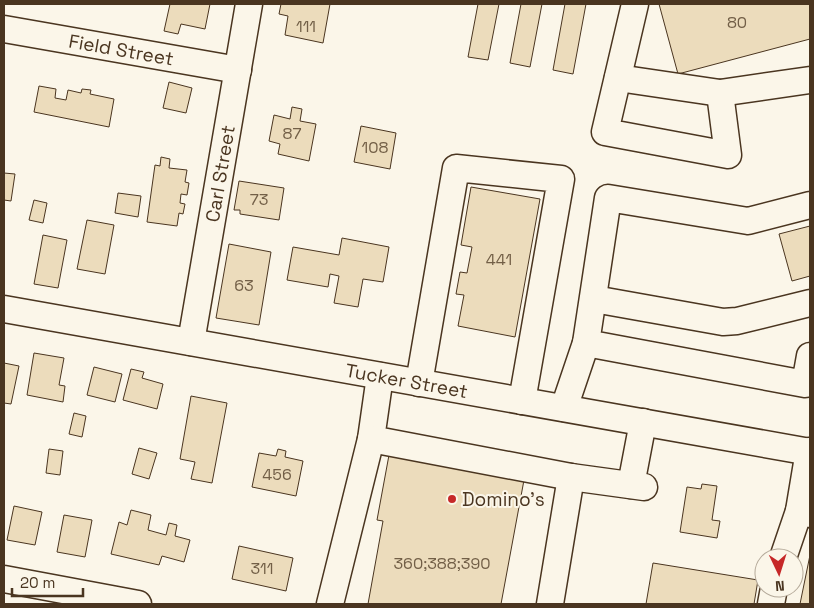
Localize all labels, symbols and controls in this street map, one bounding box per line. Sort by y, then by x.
house number: 80 [727,12,747,33]
house number: 111 [296,16,316,37]
street label: Field Street [67,28,176,71]
street label: Carl Street [199,123,241,224]
house number: 87 [283,123,301,144]
house number: 108 [362,137,388,158]
house number: 73 [250,189,268,210]
house number: 441 [486,249,512,270]
house number: 63 [234,275,254,296]
street label: Tucker Street [344,357,470,404]
house number: 456 [262,464,292,485]
place label: Domino's [462,487,545,512]
marker: Domino's [446,493,458,505]
north arrow [754,548,804,598]
house number: 360;388;390 [393,553,491,574]
house number: 311 [251,558,273,579]
scale bar [12,566,84,598]
text: 20 m [20,573,55,592]
text: N [775,577,785,595]

